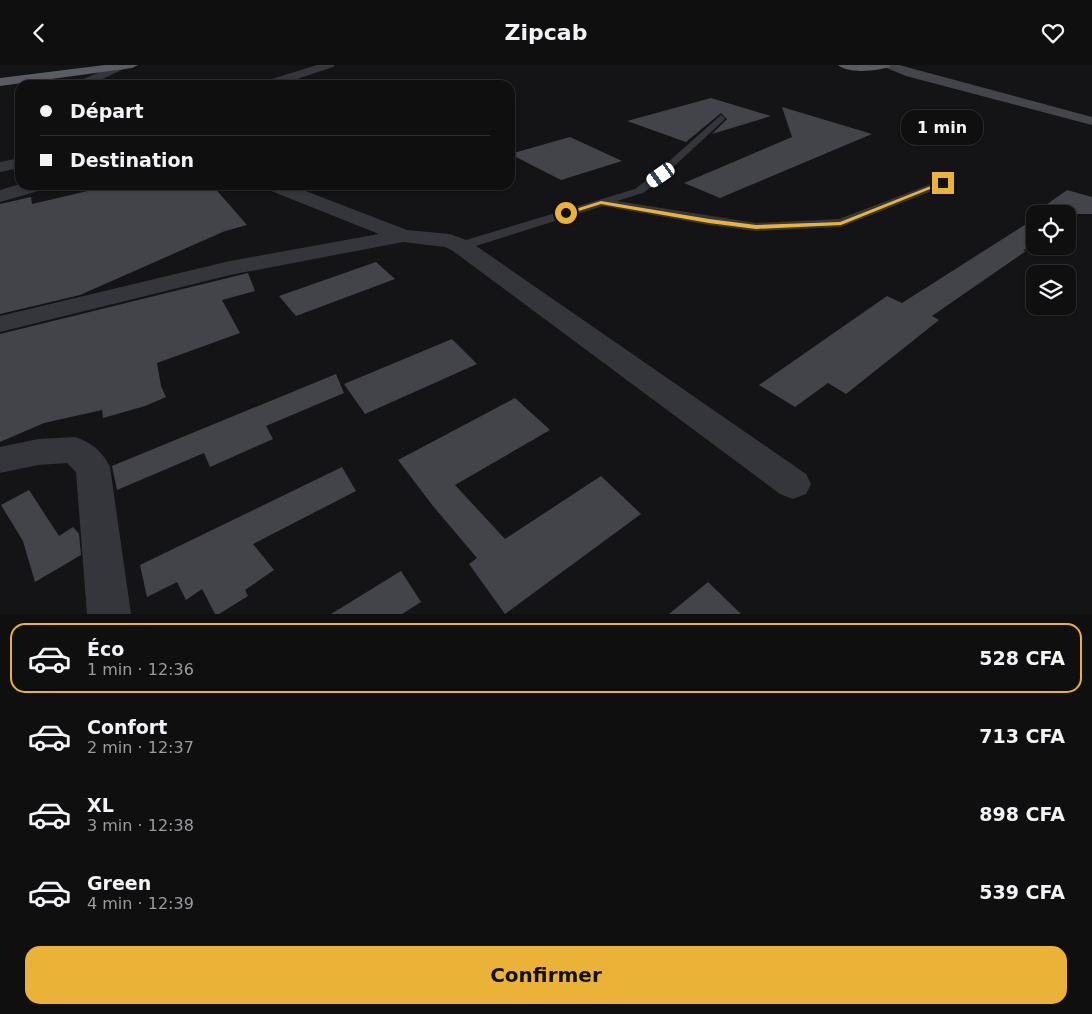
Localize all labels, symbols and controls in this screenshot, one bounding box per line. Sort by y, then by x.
icon: back [25,19,53,47]
icon: heart [1039,19,1067,47]
text: Zipcab [505,20,587,45]
text: Départ [70,100,144,122]
callout: 1 min [902,111,984,145]
text: 1 min [917,118,967,137]
text: Destination [70,149,194,171]
car [644,160,677,190]
route end [932,172,954,194]
route start [555,202,577,224]
map controls [1026,205,1076,315]
button: locate [1026,205,1076,255]
button: layers [1026,265,1076,315]
icon: car [27,636,72,681]
text: Éco [87,638,124,660]
text: 528 CFA [979,647,1065,669]
text: 1 min · 12:36 [87,660,194,679]
icon: car [27,714,72,759]
text: Confort [87,716,167,738]
text: 713 CFA [979,725,1065,747]
text: 2 min · 12:37 [87,738,194,757]
icon: car [27,792,72,837]
text: XL [87,794,114,816]
text: 898 CFA [979,803,1065,825]
text: 3 min · 12:38 [87,816,194,835]
icon: car [27,870,72,915]
text: Green [87,872,151,894]
text: 539 CFA [979,881,1065,903]
text: 4 min · 12:39 [87,894,194,913]
button: Confirmer [25,946,1067,1004]

